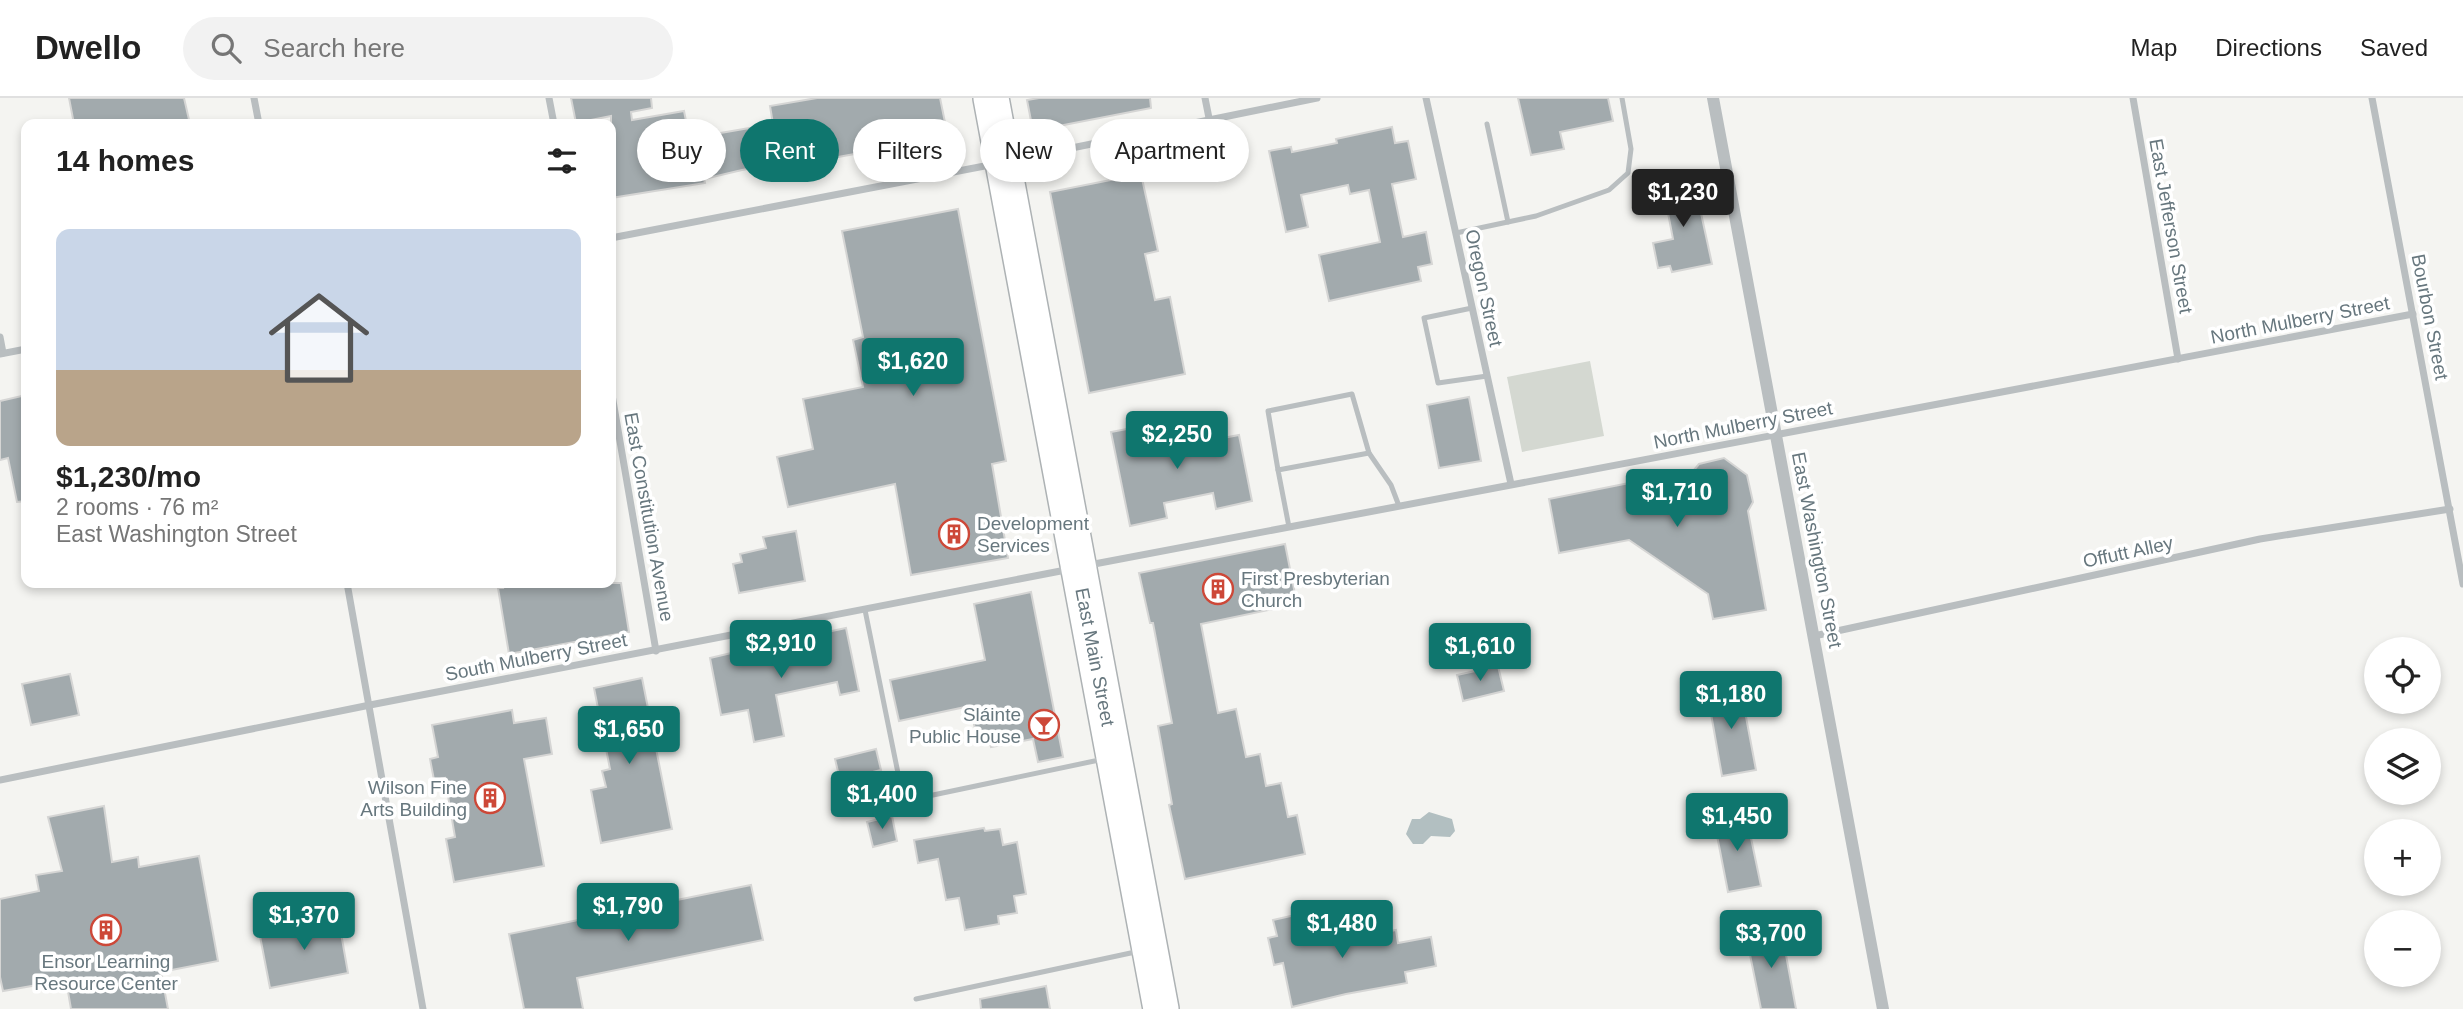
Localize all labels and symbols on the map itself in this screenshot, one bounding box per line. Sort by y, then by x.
street label: East Jefferson Street [2145,137,2197,316]
pin: $1,230 [1626,170,1740,229]
street label: Oregon Street [1461,227,1507,349]
street label: Bourbon Street [2407,252,2453,382]
street label: North Mulberry Street [2209,292,2392,348]
pin: $1,620 [856,338,970,398]
street label: North Mulberry Street [1652,397,1835,453]
street label: East Constitution Avenue [620,411,678,623]
pin: $2,250 [1120,412,1234,471]
street label: East Washington Street [1788,450,1846,650]
pin: $1,710 [1620,470,1734,529]
place label: Development Services [977,513,1090,556]
building icon: Development Services [937,517,971,551]
street label: Offutt Alley [2081,532,2175,572]
place label: First Presbyterian Church [1241,568,1390,611]
building icon: First Presbyterian Church [1201,572,1235,606]
street label: East Main Street [1071,586,1119,729]
pin: $2,910 [724,620,838,680]
pin: $1,610 [1423,624,1537,683]
street label: South Mulberry Street [443,629,629,685]
pin: $1,180 [1674,672,1788,731]
place label: Sláinte Public House [909,704,1021,747]
pin: $1,650 [572,706,686,766]
bar icon: Sláinte Public House [1027,708,1061,742]
pin: $1,400 [825,772,939,831]
place label: Wilson Fine Arts Building [360,777,467,820]
building icon: Wilson Fine Arts Building [473,781,507,815]
pin: $1,450 [1680,794,1794,853]
pin: $1,790 [571,884,685,943]
pin: $1,370 [247,892,361,952]
pin: $1,480 [1285,900,1399,960]
pin: $3,700 [1714,910,1828,970]
building icon: Ensor Learning Resource Center [89,913,123,947]
place label: Ensor Learning Resource Center [34,951,178,994]

